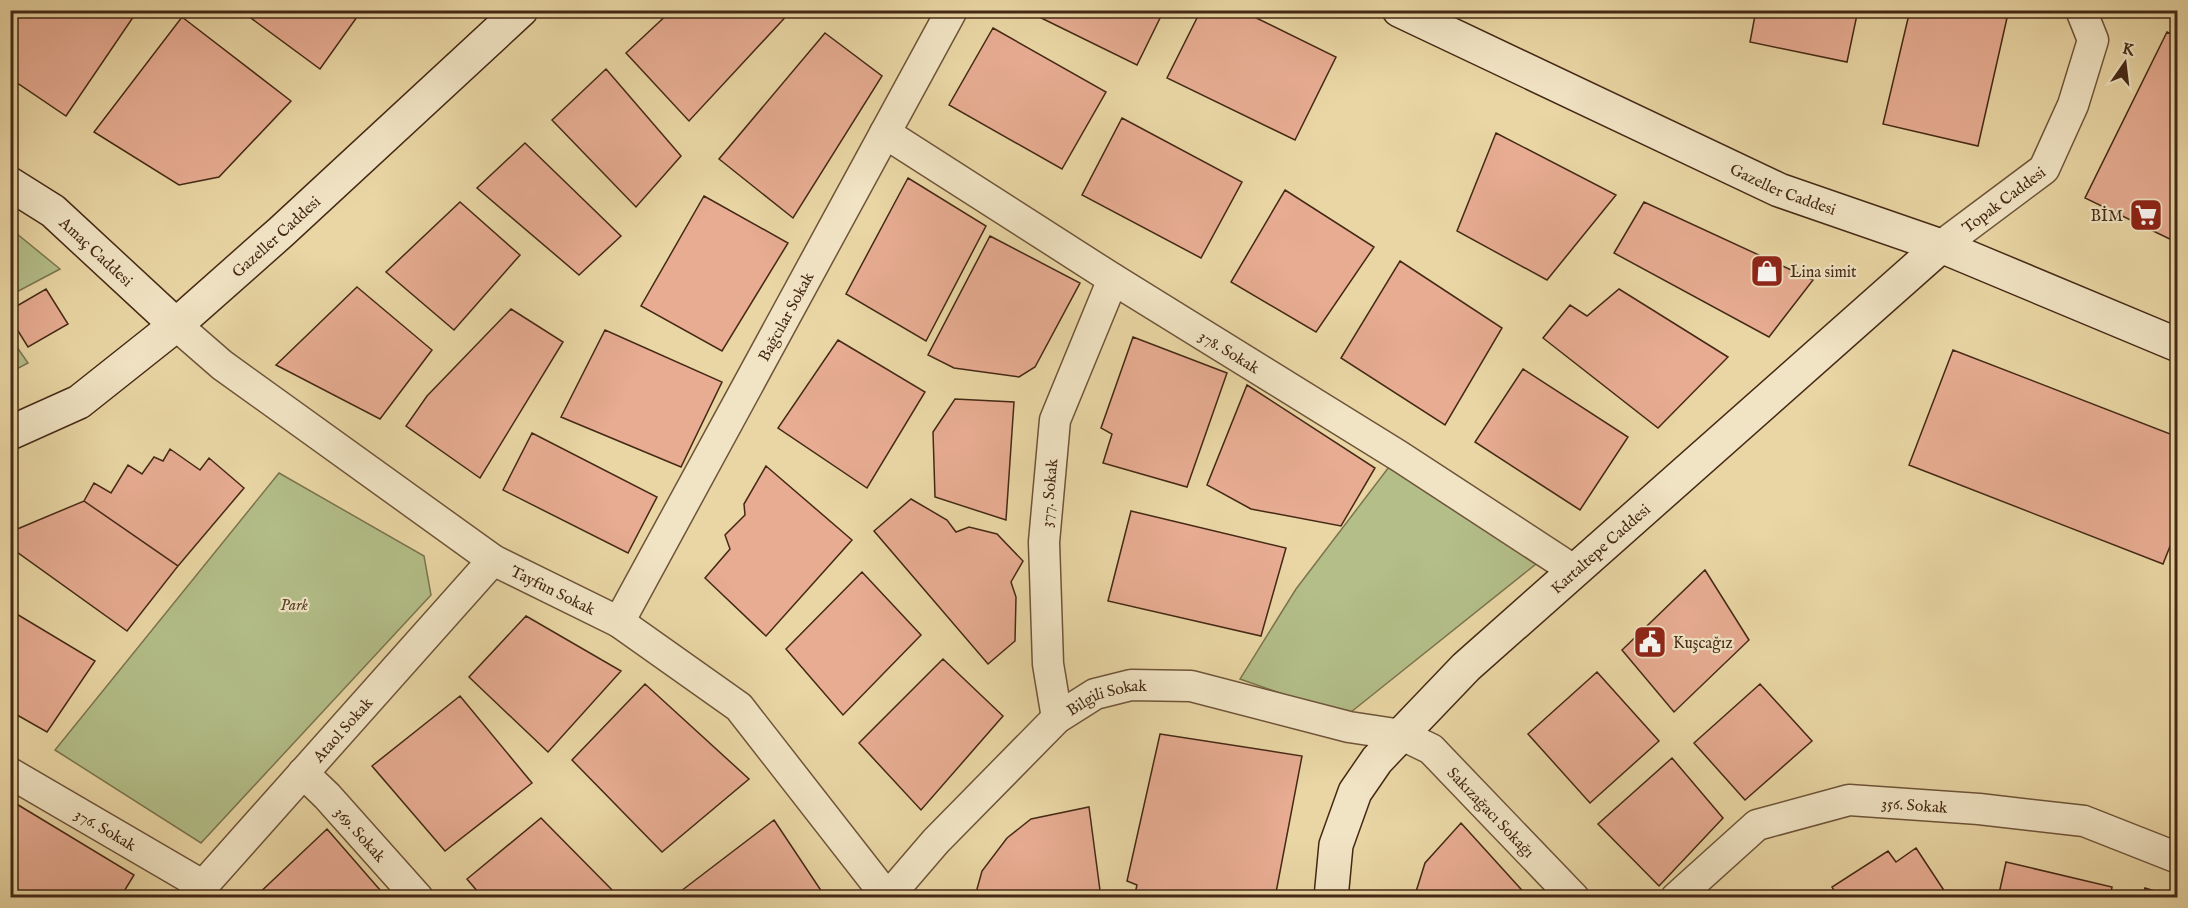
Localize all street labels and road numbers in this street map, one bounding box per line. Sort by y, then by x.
street label: Gazeller Caddesi [1726,160,1838,221]
street label: Topak Caddesi [1959,163,2050,239]
street label: Gazeller Caddesi [229,193,325,283]
street label: Amaç Caddesi [53,213,136,292]
street label: Bağcılar Sokak [755,269,820,365]
street label: 378. Sokak [1195,327,1263,379]
street label: 377. Sokak [1037,458,1063,528]
street label: Kartaltepe Caddesi [1547,500,1655,599]
street label: Tayfun Sokak [507,562,598,621]
street label: Bilgili Sokak [1063,677,1147,721]
street label: Ataol Sokak [309,694,378,768]
street label: Sakızağacı Sokağı [1442,764,1538,863]
street label: 356. Sokak [1881,794,1949,819]
street label: 369. Sokak [329,803,390,867]
street label: 376. Sokak [70,805,140,857]

